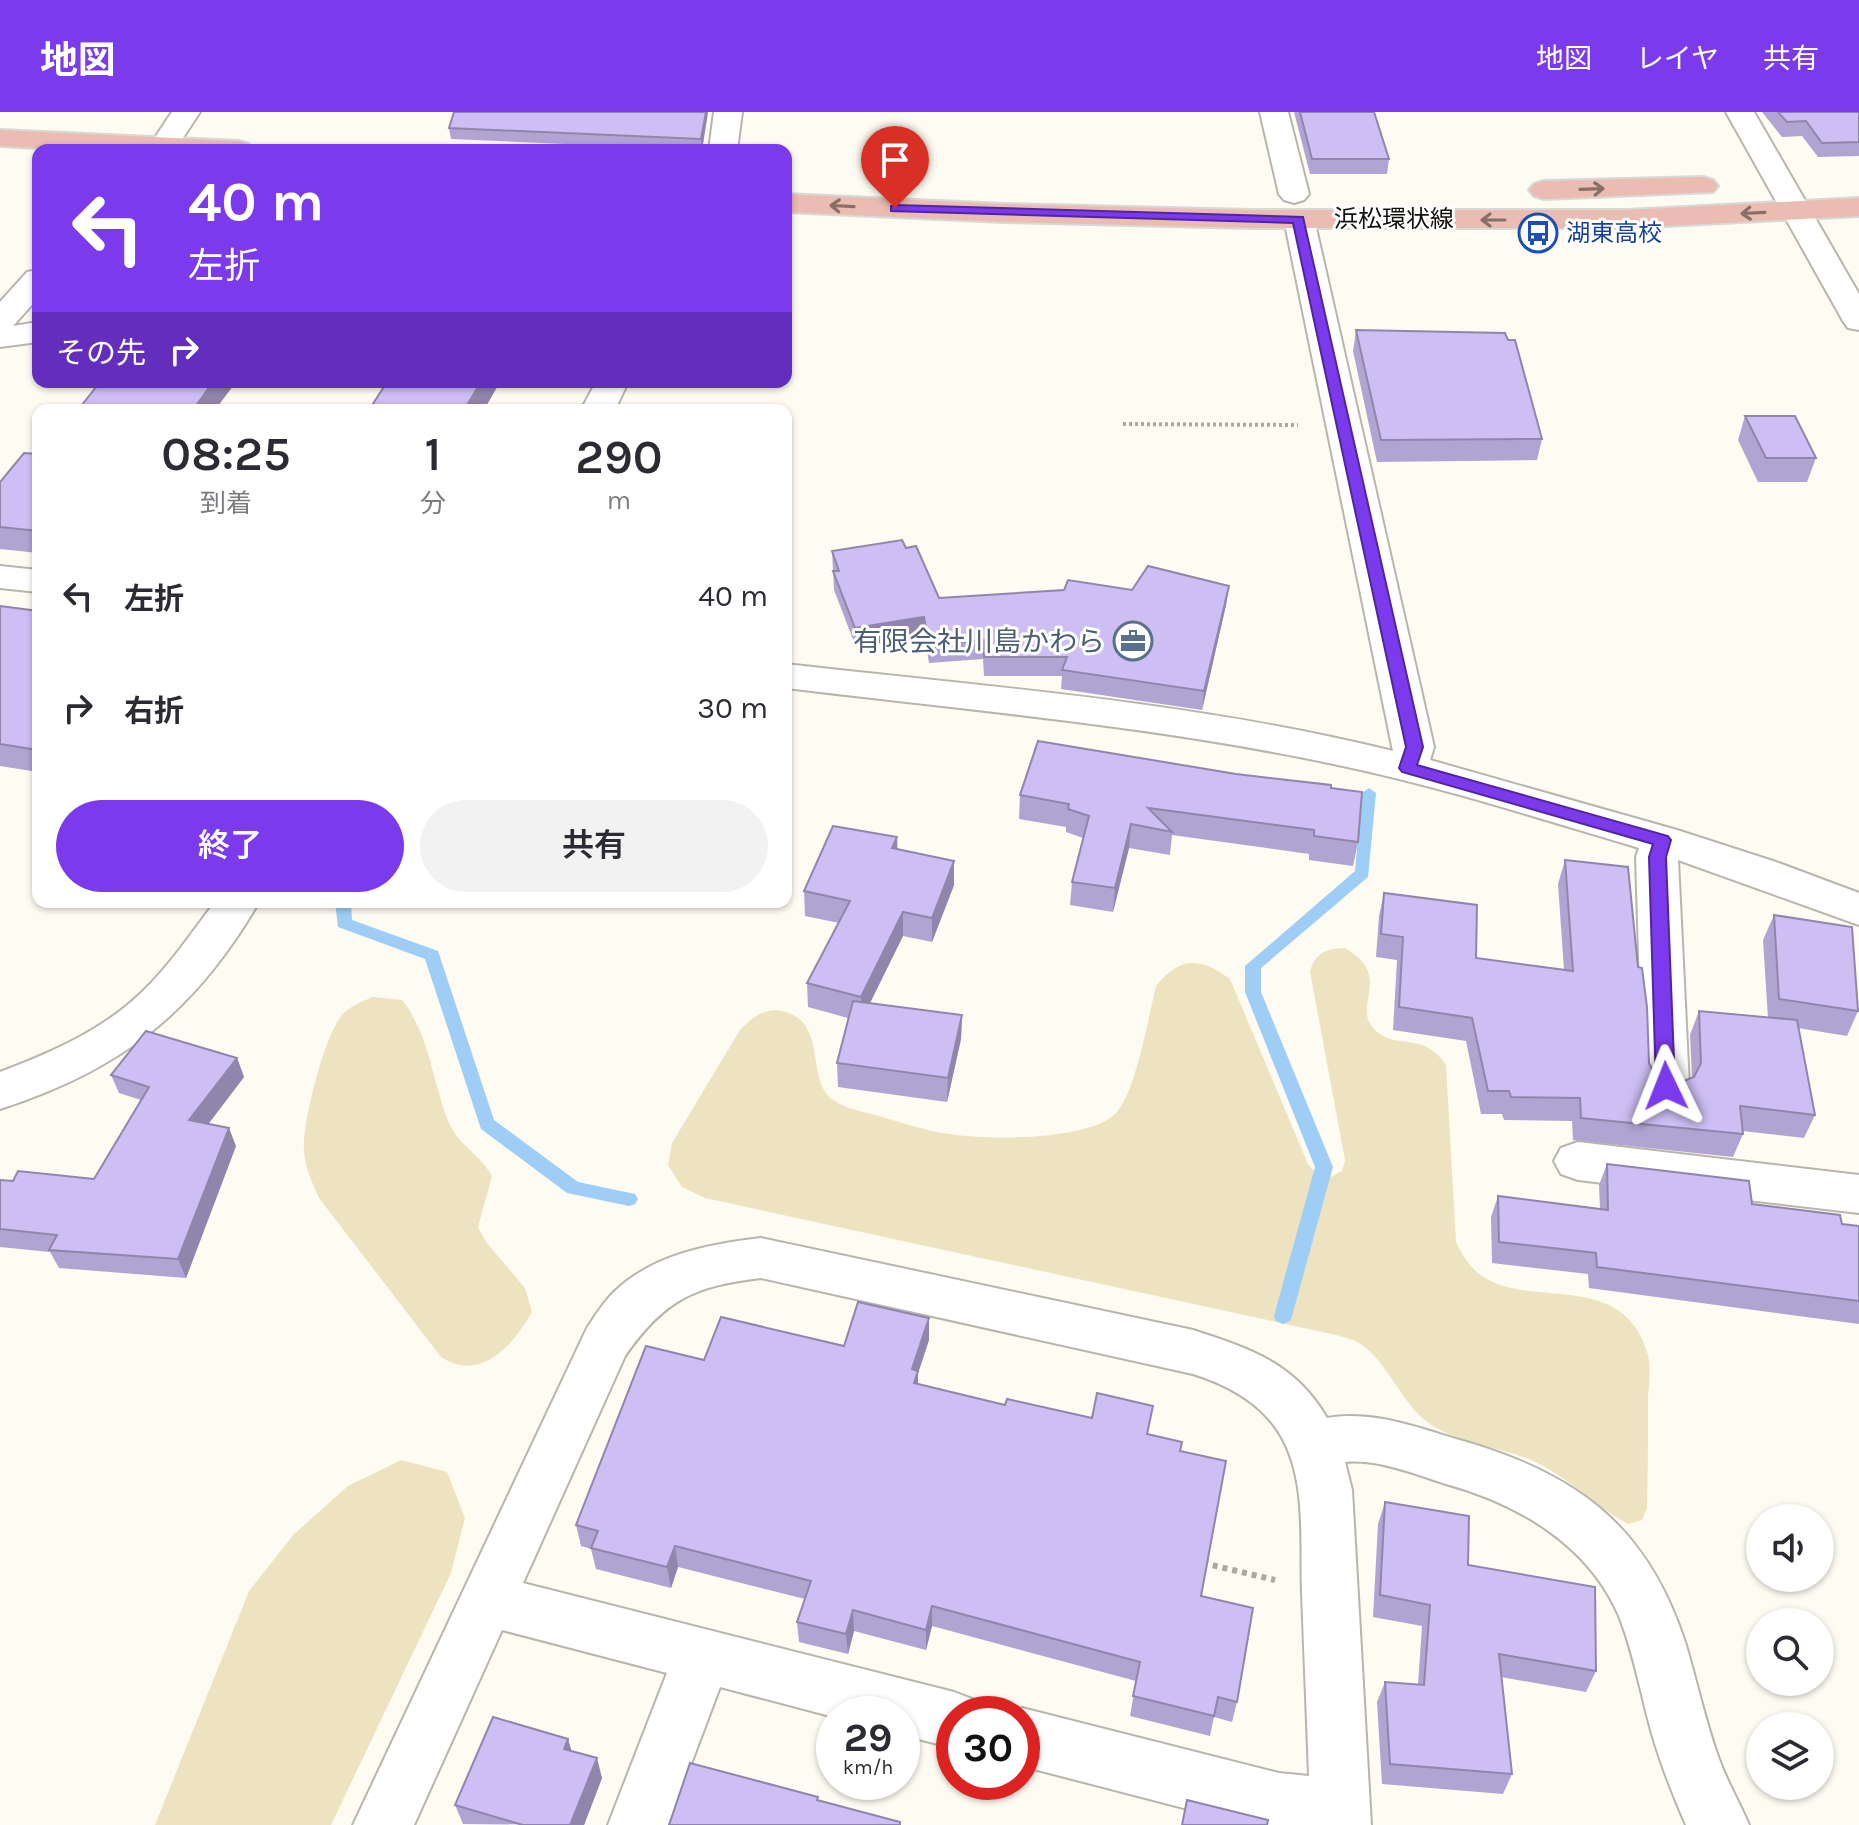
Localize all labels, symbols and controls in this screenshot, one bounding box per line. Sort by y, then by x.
text: 地図 [40,38,116,83]
text: 地図 [1536,42,1592,75]
text: レイヤ [1636,42,1719,75]
text: 共有 [1763,42,1819,75]
pin [861,126,929,208]
icon: arrive [873,138,917,182]
text: 40 m [188,169,324,234]
icon: left [56,176,160,280]
one-way arrow [1578,181,1605,196]
one-way arrow [829,198,856,213]
street label: 浜松環状線 [1334,205,1454,233]
one-way arrow [1740,206,1767,221]
one-way arrow [1480,212,1507,228]
bus stop icon: 湖東高校 [1517,212,1559,254]
place label: 湖東高校 [1566,219,1662,247]
text: 左折 [188,245,260,287]
icon: right [162,328,206,372]
text: その先 [56,335,146,371]
text: 08:25 [161,426,291,482]
text: 1 [425,426,441,482]
text: 290 [575,429,663,485]
text: m [607,485,631,516]
text: 到着 [200,488,252,519]
text: 分 [420,488,446,519]
icon: left [56,574,100,618]
text: 40 m [698,578,768,614]
text: 左折 [124,581,184,617]
office icon: 有限会社川島かわら [1112,620,1154,662]
place label: 有限会社川島かわら [853,625,1105,658]
icon: right [56,686,100,730]
text: 30 m [697,690,768,726]
text: 右折 [124,693,184,729]
button: 終了 [56,800,404,892]
button: 共有 [420,800,768,892]
position arrow [1624,1044,1708,1128]
map controls [1746,1504,1834,1800]
button: sound [1746,1504,1834,1592]
button: search [1746,1608,1834,1696]
speed limit sign: 30 [936,1696,1040,1800]
button: layers [1746,1712,1834,1800]
text: 29 [844,1714,892,1761]
text: km/h [843,1756,893,1779]

